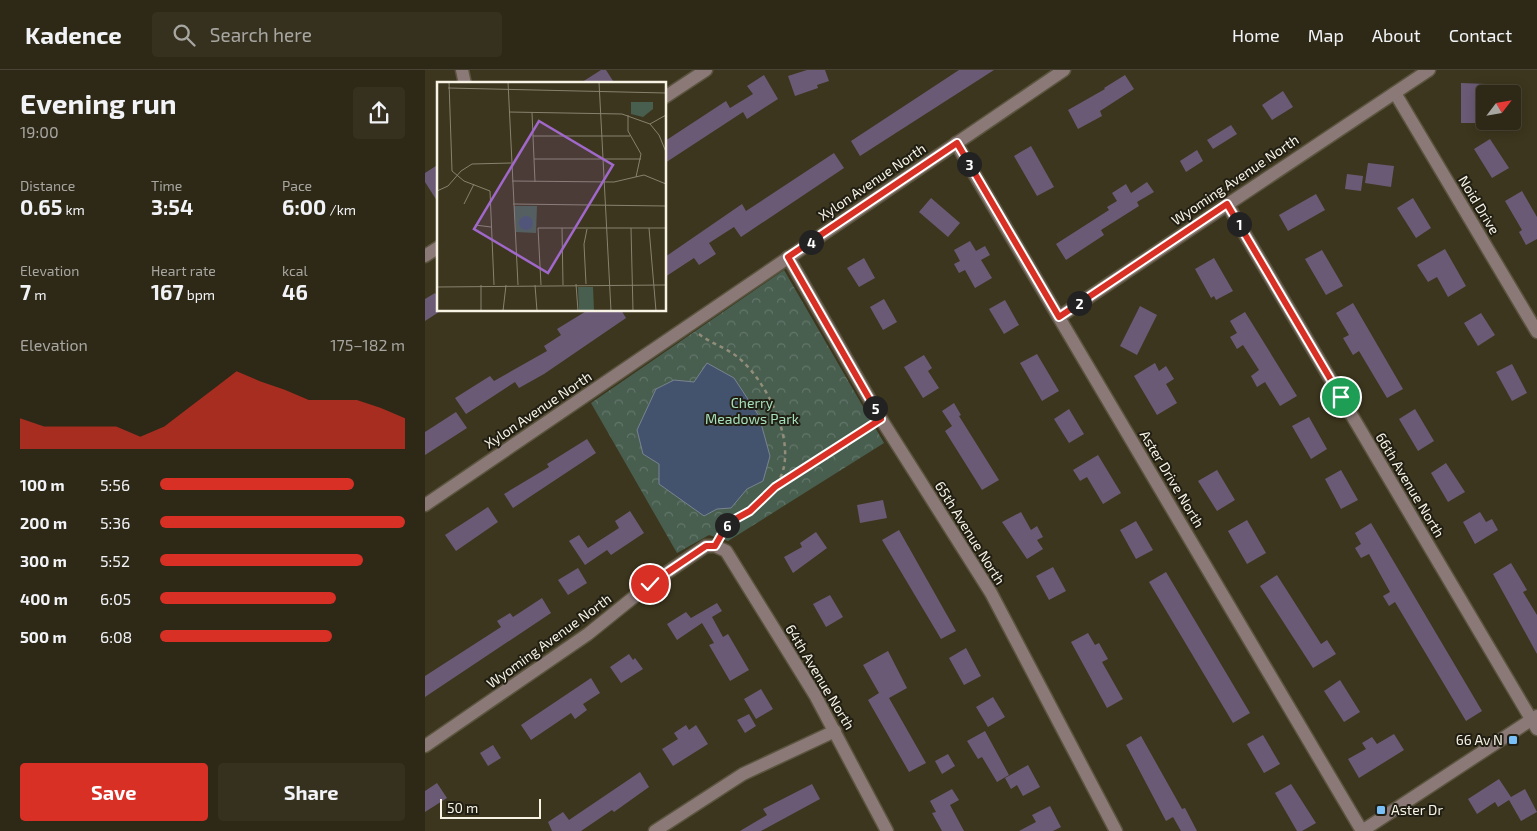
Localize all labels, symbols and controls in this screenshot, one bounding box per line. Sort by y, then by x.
search box [152,12,502,57]
text: Kadence [25,20,122,49]
icon: search [170,21,198,49]
text: Search here [210,23,312,46]
text: Home [1232,24,1280,46]
text: Map [1308,24,1344,46]
text: About [1372,24,1421,46]
text: Contact [1449,24,1512,46]
inset map [437,82,666,311]
north arrow [1476,85,1521,130]
map controls [1476,85,1521,130]
text: Evening run [20,86,177,120]
button: share [353,87,405,139]
text: 19:00 [20,122,59,141]
street label: Wyoming Avenue North [1168,131,1302,229]
street label: Xylon Avenue North [815,139,929,224]
pin: 3 [957,152,981,176]
text: 3 [966,156,973,173]
street label: Noid Drive [1455,172,1504,237]
text: Distance [20,177,75,194]
text: Time [151,177,182,194]
text: Pace [282,177,312,194]
text: 0.65 [20,194,62,219]
text: 3:54 [151,194,193,219]
text: 6:00 [282,194,326,219]
text: km [62,201,85,218]
text: /km [326,201,356,218]
pin: 1 [1227,212,1251,236]
text: 1 [1236,216,1243,233]
pin: 4 [799,230,823,254]
text: 4 [807,234,816,251]
text: Elevation [20,262,79,279]
text: Heart rate [151,262,216,279]
text: kcal [282,262,308,279]
text: 7 [20,279,31,304]
text: 167 [151,279,184,304]
text: 46 [282,279,308,304]
text: m [31,286,46,303]
text: bpm [184,286,215,303]
pin: 2 [1067,290,1091,316]
text: 2 [1075,295,1084,312]
text: Elevation [20,335,88,354]
text: 175–182 m [330,335,405,354]
street label: Xylon Avenue North [481,367,595,452]
pin [1320,376,1362,418]
icon: arrive [1327,383,1355,411]
park label: Cherry Meadows Park [705,394,799,427]
pin: 5 [863,396,887,420]
text: 5 [872,400,879,417]
street label: Aster Drive North [1137,427,1208,530]
street label: 66th Avenue North [1372,429,1448,540]
text: 100 m [20,475,65,494]
text: 5:56 [100,475,130,494]
street label: 65th Avenue North [932,478,1009,588]
pin: 6 [715,512,739,538]
text: 200 m [20,513,67,532]
text: 5:36 [100,513,130,532]
text: 6 [723,517,732,534]
text: 300 m [20,551,67,570]
text: 5:52 [100,551,130,570]
pin [629,563,671,605]
icon: check [636,570,664,598]
text: 400 m [20,589,68,608]
text: 6:05 [100,589,131,608]
street label: Wyoming Avenue North [483,590,614,692]
street label: 64th Avenue North [782,621,859,732]
text: 500 m [20,627,67,646]
text: 6:08 [100,627,132,646]
place label: 66 Av N [1456,731,1503,748]
marker: 66 Av N [1507,734,1519,746]
button: Save [20,763,208,821]
button: Share [218,763,405,821]
scale bar [440,796,541,819]
text: 50 m [447,799,478,816]
place label: Aster Dr [1391,801,1443,818]
marker: Aster Dr [1375,804,1387,816]

